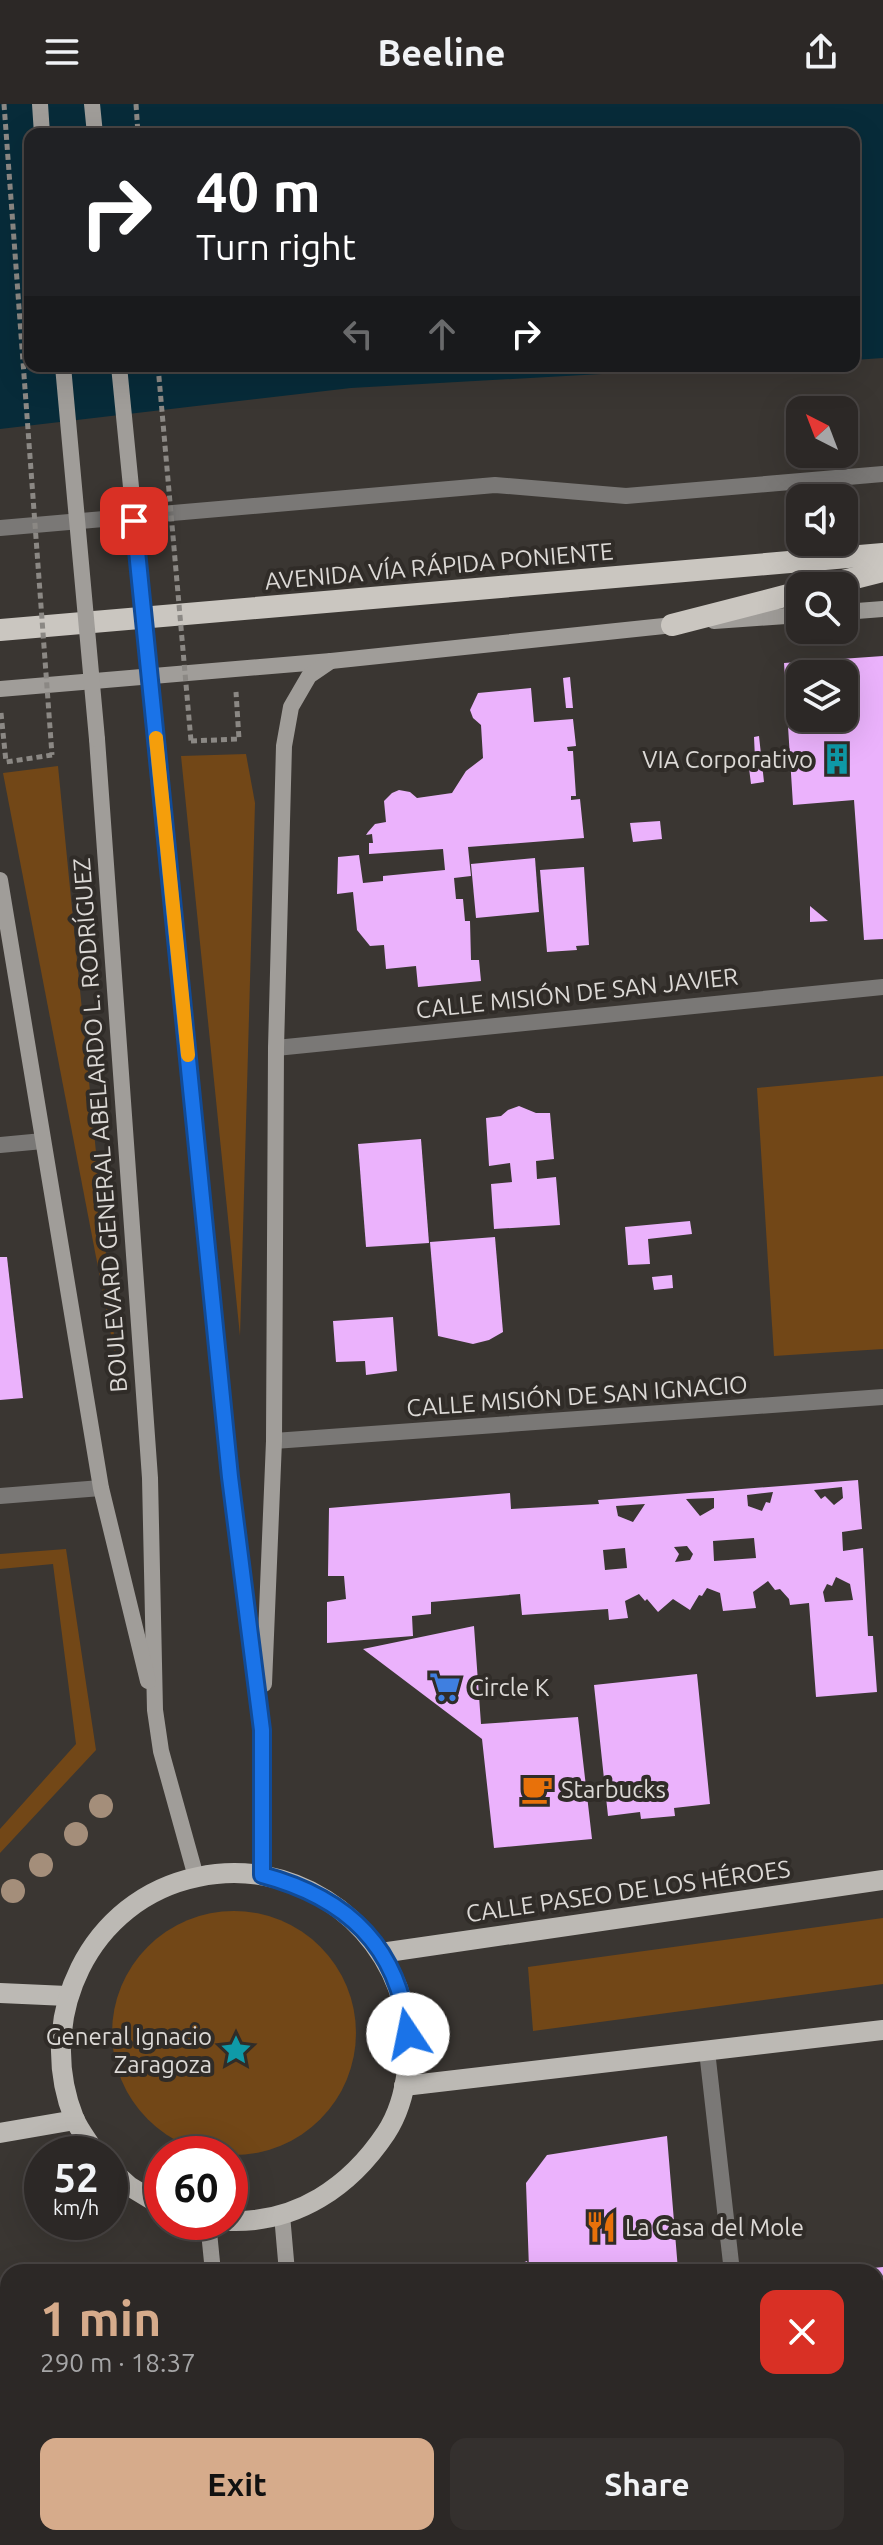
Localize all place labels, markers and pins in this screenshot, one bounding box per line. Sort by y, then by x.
pin [100,487,168,555]
building icon: VIA Corporativo [820,742,854,776]
place label: VIA Corporativo [642,746,813,773]
supermarket icon: Circle K [428,1670,462,1704]
place label: Circle K [469,1674,550,1701]
cafe icon: Starbucks [520,1772,554,1806]
place label: Starbucks [561,1776,666,1803]
place label: General Ignacio Zaragoza [46,2023,212,2078]
place icon: General Ignacio Zaragoza [219,2033,253,2067]
restaurant icon: La Casa del Mole [584,2210,618,2244]
place label: La Casa del Mole [625,2214,804,2241]

